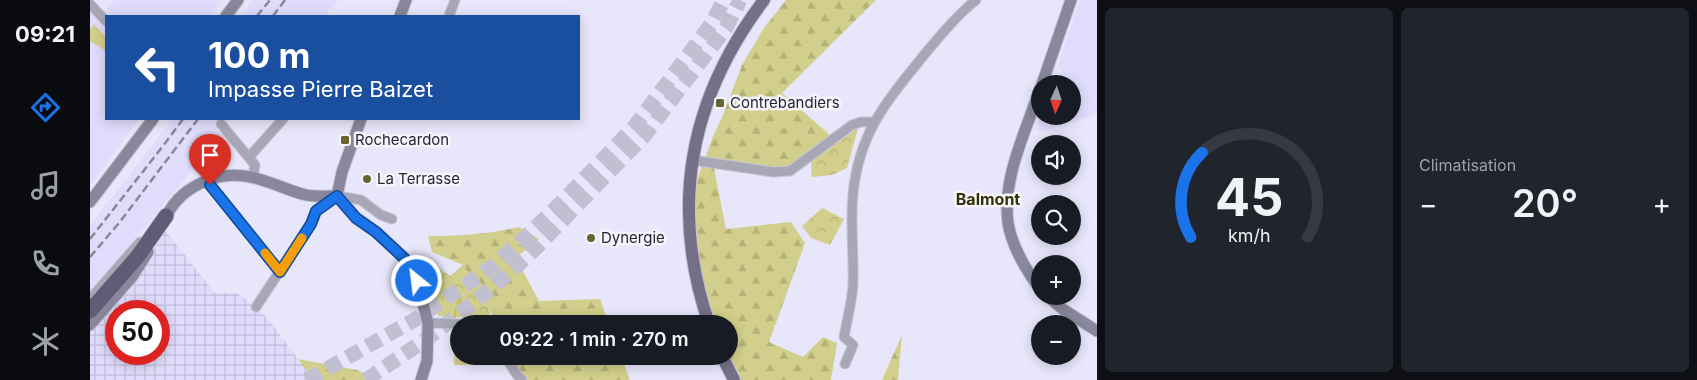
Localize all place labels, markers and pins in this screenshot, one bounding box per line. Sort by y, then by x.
place label: Contrebandiers [730,93,840,112]
marker: Contrebandiers [714,97,726,109]
place label: Rochecardon [355,130,449,149]
pin [189,134,231,185]
marker: Rochecardon [339,134,351,146]
place label: La Terrasse [377,169,460,188]
marker: La Terrasse [361,173,373,185]
place label: Dynergie [601,228,665,247]
marker: Dynergie [585,232,597,244]

